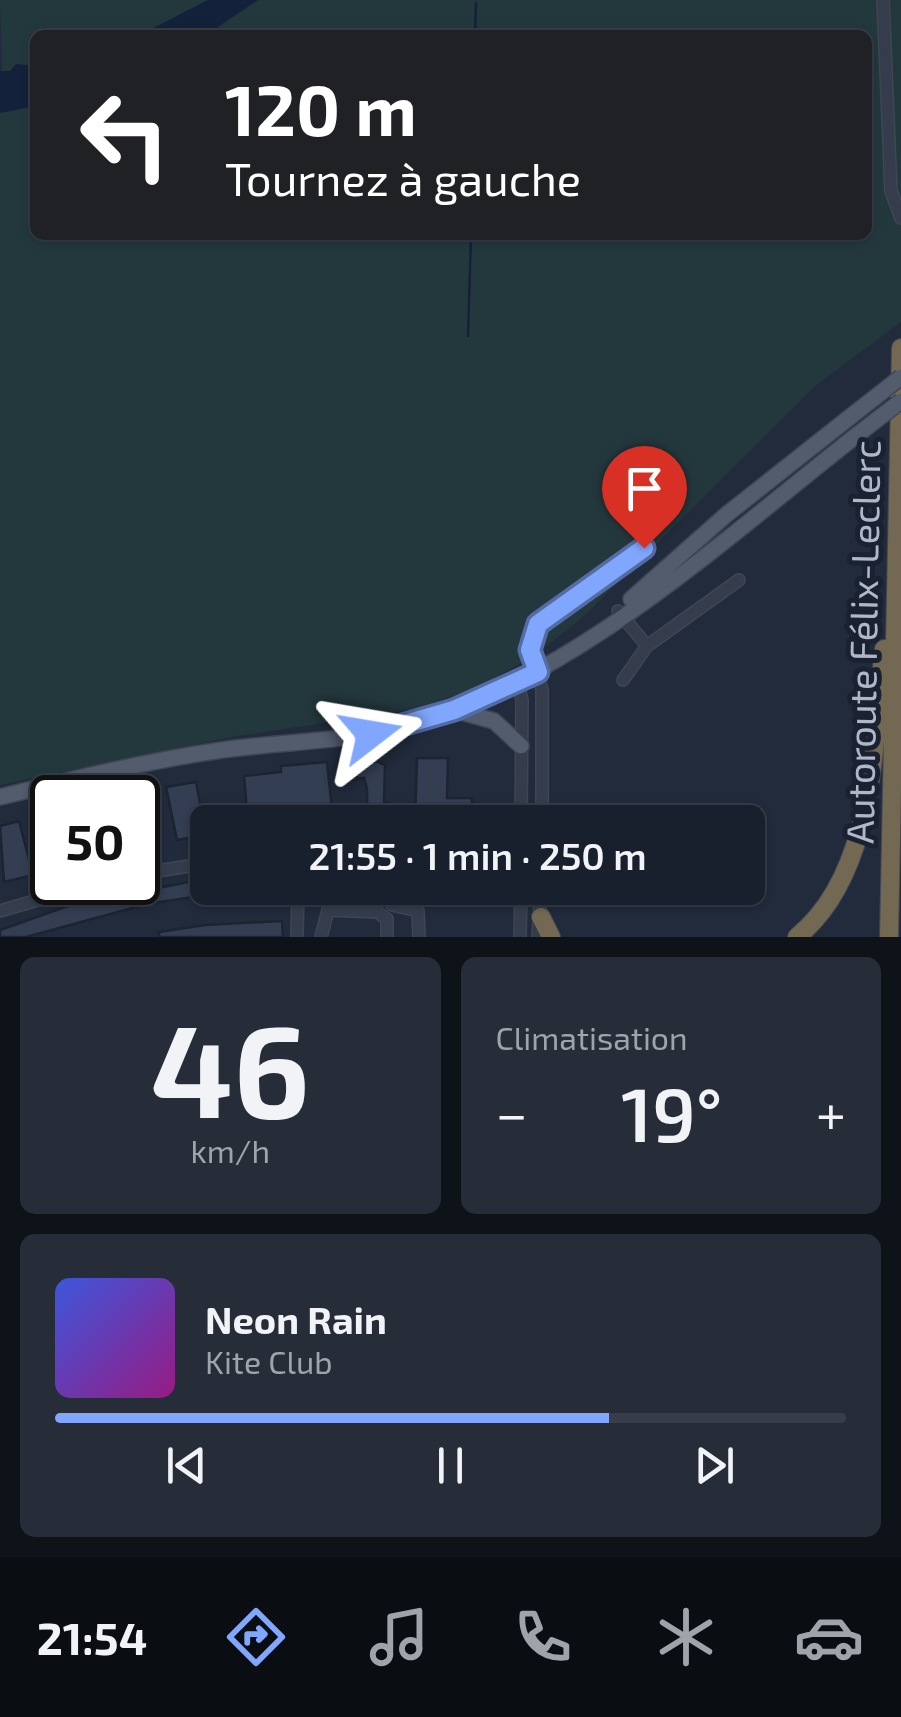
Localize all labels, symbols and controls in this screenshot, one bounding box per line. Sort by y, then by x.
text: 120 m [225,66,417,150]
icon: left [60,70,190,200]
text: Tournez à gauche [225,151,581,205]
street label: Autoroute Félix-Leclerc [835,440,889,844]
pin [602,446,687,549]
icon: arrive [617,461,672,516]
position arrow [319,682,423,786]
speed limit sign: 50 [30,775,160,905]
text: 21:55 · 1 min · 250 m [308,832,647,878]
text: 46 [150,988,310,1144]
text: Climatisation [496,1018,688,1056]
text: 19° [621,1067,722,1157]
text: − [496,1079,528,1145]
text: + [816,1079,846,1145]
text: km/h [191,1131,270,1169]
text: Neon Rain [205,1296,387,1342]
text: Kite Club [205,1342,333,1380]
icon: previous [159,1438,214,1493]
icon: pause [423,1438,478,1493]
icon: next [687,1438,742,1493]
icon: directions [221,1602,291,1672]
icon: music [364,1602,434,1672]
icon: phone [508,1602,578,1672]
icon: climate [651,1602,721,1672]
icon: car [794,1602,864,1672]
text: 21:54 [37,1610,147,1664]

